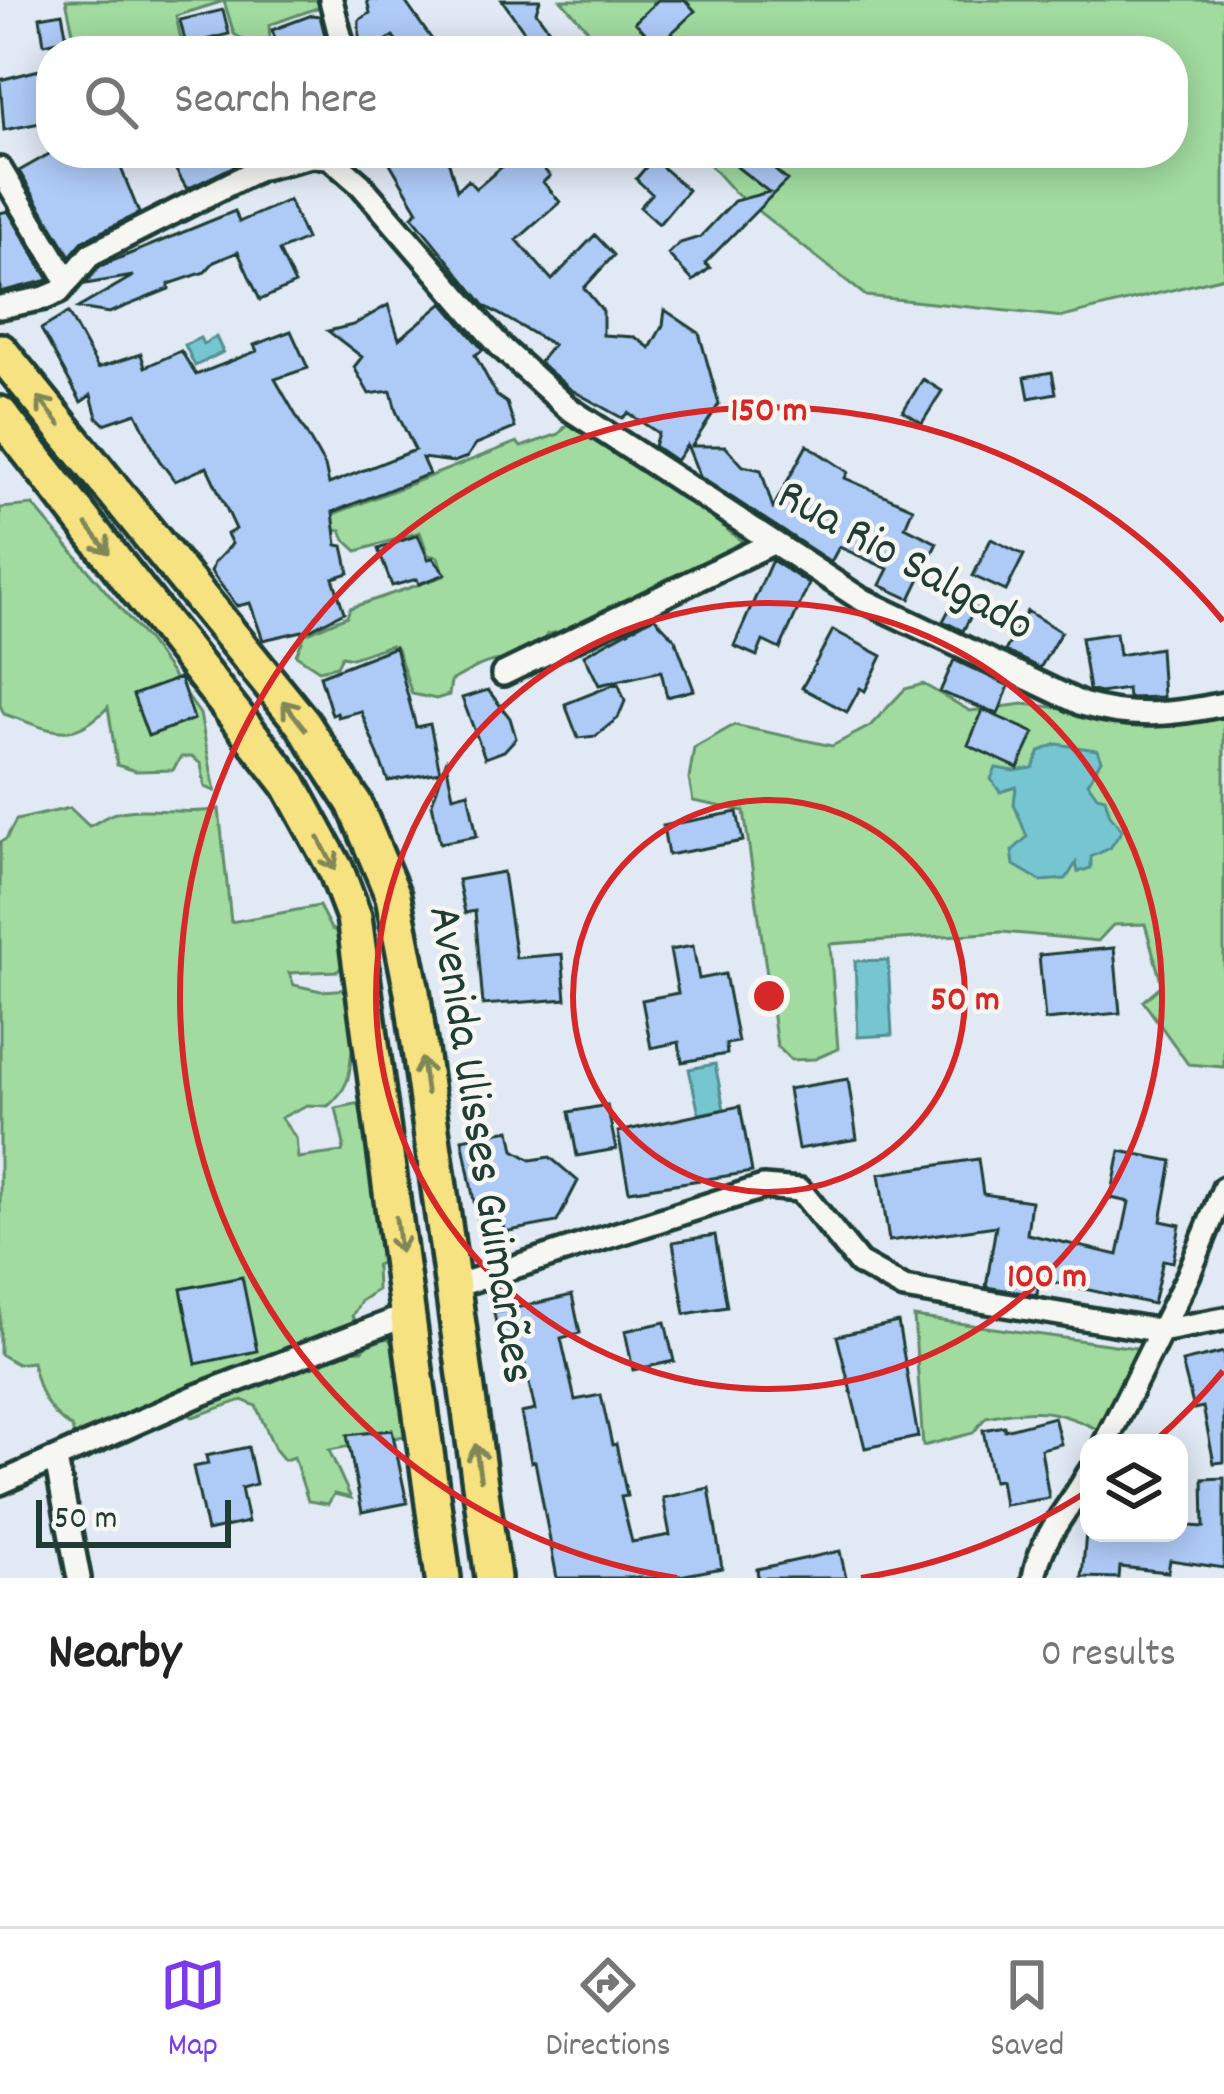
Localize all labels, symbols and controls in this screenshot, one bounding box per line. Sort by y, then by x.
search box [36,36,1188,168]
icon: search [78,69,144,135]
text: Search here [174,70,377,134]
text: 150 m [730,387,808,439]
one-way arrow [37,396,63,428]
street label: Rua Rio Salgado [763,464,1045,662]
one-way arrow [84,523,111,555]
one-way arrow [282,699,308,731]
one-way arrow [316,835,339,870]
street label: Avenida Ulisses Guimarães [406,901,550,1389]
centre of rings [748,975,790,1017]
text: 50 m [930,976,1000,1028]
one-way arrow [412,1057,434,1096]
one-way arrow [387,1215,410,1254]
text: 100 m [1007,1253,1087,1305]
map controls [1080,1434,1188,1542]
button: layers [1080,1434,1188,1542]
one-way arrow [466,1443,489,1482]
scale bar [36,1494,231,1547]
text: 50 m [54,1497,118,1544]
text: Nearby [48,1620,181,1692]
text: 0 results [1041,1629,1176,1684]
tab: Map [160,1952,226,2071]
tab: Directions [546,1952,671,2071]
tab: Saved [990,1952,1064,2071]

